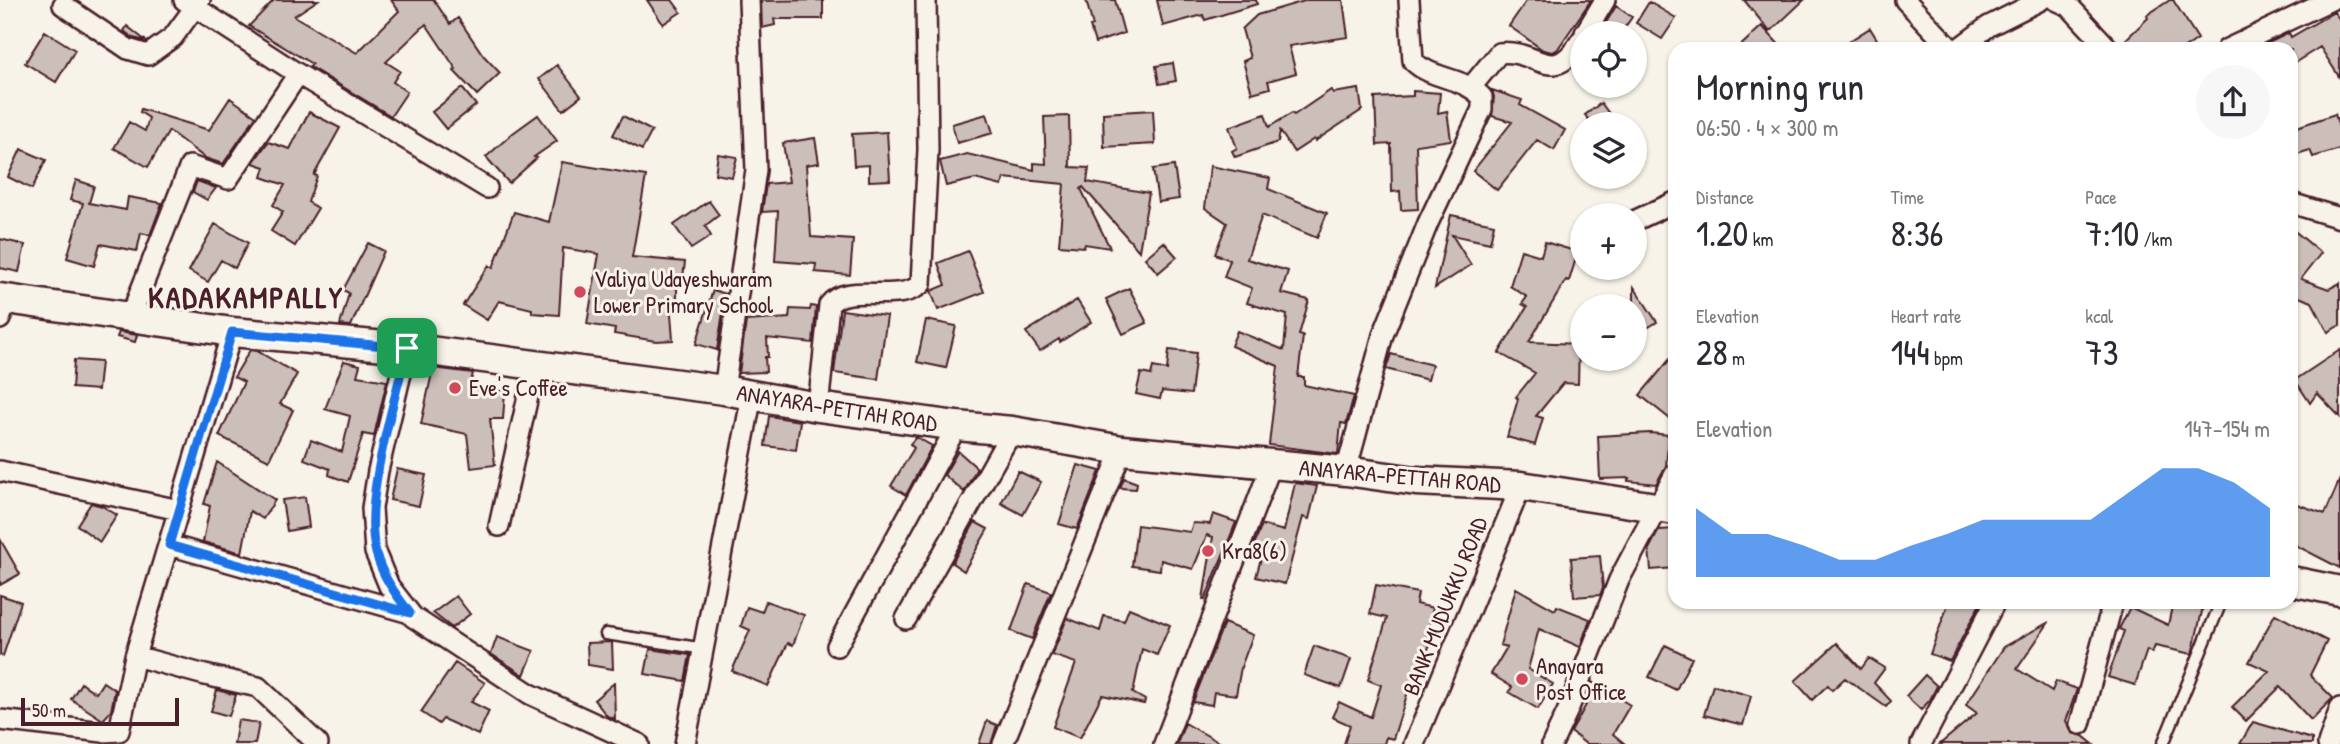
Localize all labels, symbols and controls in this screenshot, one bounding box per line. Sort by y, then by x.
map controls [1570,21,1647,371]
button: locate [1570,21,1647,98]
text: Morning run [1696,60,1864,112]
button: share [2196,65,2270,139]
button: layers [1570,112,1647,189]
text: 06:50 · 4 × 300 m [1696,112,1838,143]
text: Distance [1696,184,1754,210]
text: Time [1891,184,1924,210]
text: Pace [2085,184,2117,210]
button: + [1570,203,1647,280]
text: 1.20 [1696,210,1748,257]
text: 8:36 [1891,210,1944,257]
text: 7:10 [2085,210,2139,257]
text: km [1748,226,1773,252]
text: /km [2139,226,2172,252]
place label: Valiya Udayeshwaram Lower Primary School [594,263,774,320]
district label: KADAKAMPALLY [148,277,344,317]
marker: Valiya Udayeshwaram Lower Primary School [572,284,588,300]
button: − [1570,294,1647,371]
text: Elevation [1696,303,1759,329]
text: Heart rate [1891,303,1962,329]
text: kcal [2085,303,2113,329]
pin [377,318,437,378]
icon: arrive [388,329,426,367]
text: 28 [1696,329,1728,376]
text: 144 [1891,329,1930,376]
text: 73 [2085,329,2118,376]
text: m [1728,345,1745,371]
text: bpm [1930,345,1963,371]
place label: Eve's Coffee [469,372,568,403]
street label: ANAYARA-PETTAH ROAD [735,376,940,439]
marker: Eve's Coffee [447,380,463,396]
text: Elevation [1696,413,1772,444]
text: 147–154 m [2184,413,2270,444]
street label: ANAYARA-PETTAH ROAD [1298,451,1502,500]
street label: BANK MUDUKKU ROAD [1395,512,1494,700]
place label: Kra8(6) [1222,535,1287,566]
marker: Kra8(6) [1200,543,1216,559]
place label: Anayara Post Office [1536,650,1626,707]
marker: Anayara Post Office [1514,671,1530,687]
scale bar [21,695,178,727]
text: 50 m [32,697,66,723]

